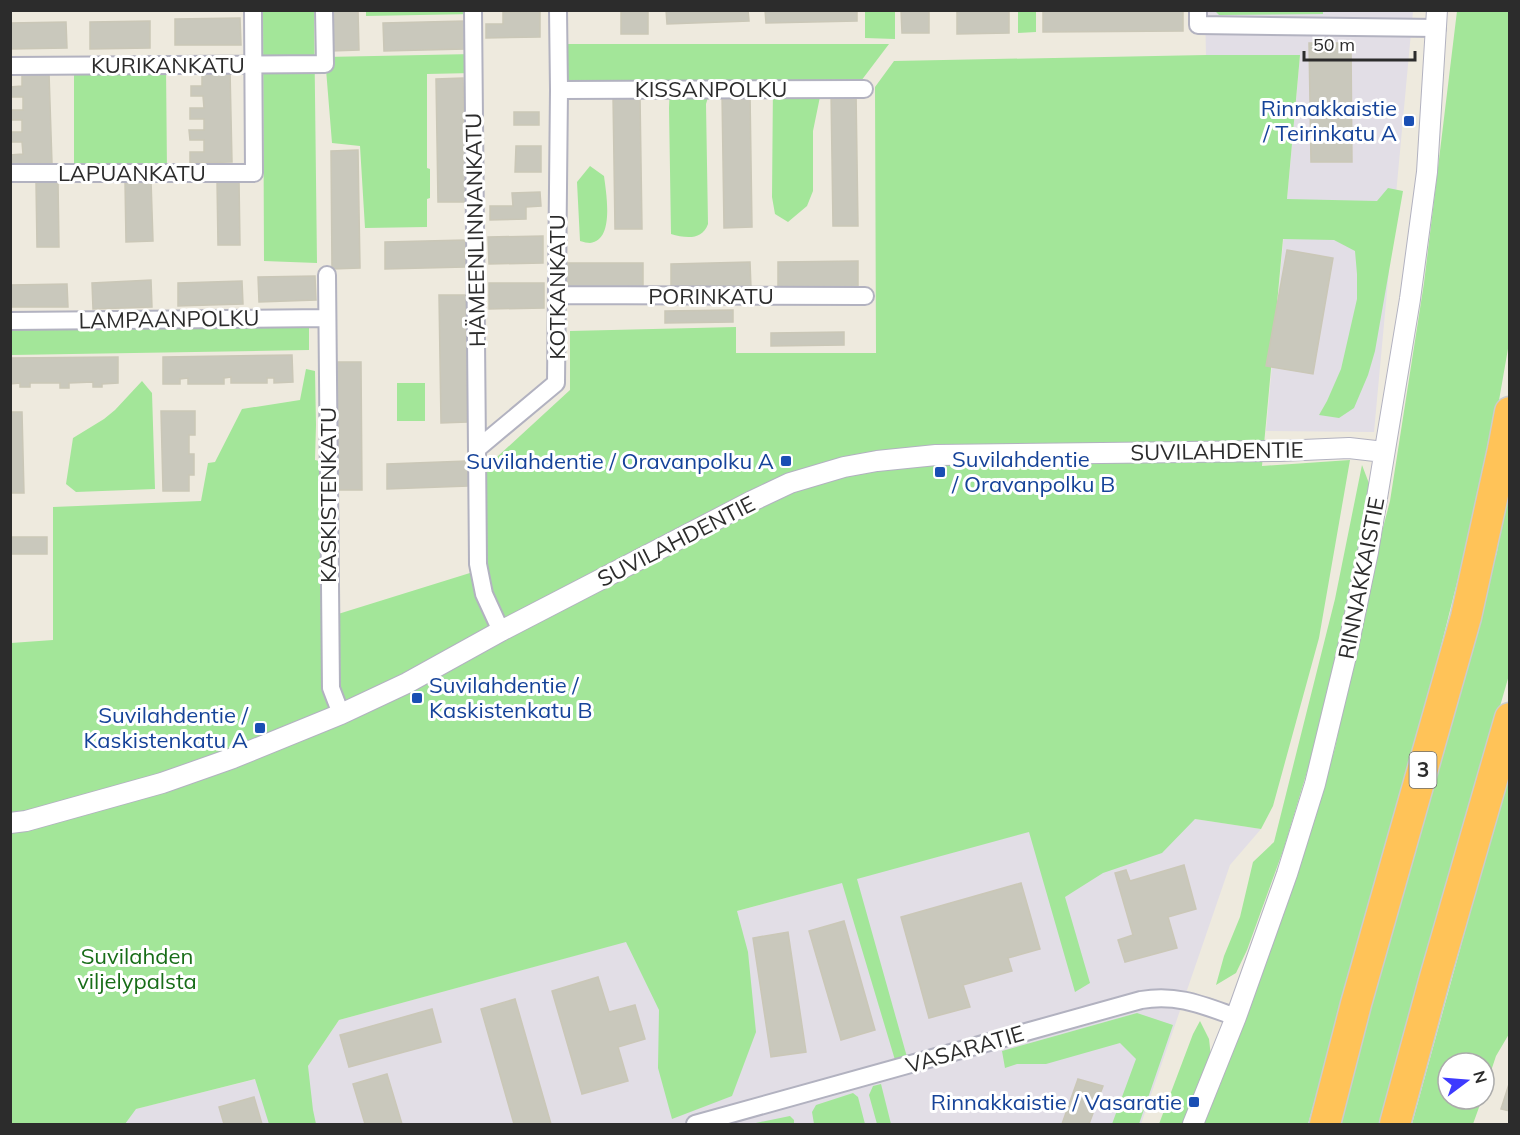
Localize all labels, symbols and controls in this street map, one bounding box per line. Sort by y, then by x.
scale bar [1304,24,1415,62]
text: 50 m [1313,33,1355,56]
street label: KURIKANKATU [91,51,245,79]
street label: KISSANPOLKU [635,75,787,103]
place label: Rinnakkaistie / Teirinkatu A [1261,94,1397,147]
street label: HÄMEENLINNANKATU [459,113,491,347]
marker: Rinnakkaistie / Teirinkatu A [1402,114,1416,128]
street label: LAPUANKATU [58,159,206,187]
street label: KOTKANKATU [543,214,571,360]
street label: PORINKATU [648,282,774,310]
street label: LAMPAANPOLKU [78,303,260,335]
street label: KASKISTENKATU [314,407,342,583]
street label: SUVILAHDENTIE [1130,435,1304,467]
place label: Suvilahdentie / Oravanpolku B [951,445,1115,498]
place label: Suvilahdentie / Oravanpolku A [466,447,774,475]
marker: Suvilahdentie / Oravanpolku A [779,454,793,468]
marker: Suvilahdentie / Oravanpolku B [933,465,947,479]
street label: SUVILAHDENTIE [593,489,759,593]
street label: RINNAKKAISTIE [1332,495,1390,661]
place label: Suvilahdentie / Kaskistenkatu B [429,671,592,724]
marker: Suvilahdentie / Kaskistenkatu B [410,691,424,705]
place label: Suvilahdentie / Kaskistenkatu A [83,701,249,754]
marker: Suvilahdentie / Kaskistenkatu A [253,721,267,735]
road number: 3 [1410,752,1436,788]
park label: Suvilahden viljelypalsta [77,942,197,995]
street label: VASARATIE [903,1019,1027,1079]
north arrow [1436,1051,1496,1111]
text: N [1469,1068,1492,1085]
place label: Rinnakkaistie / Vasaratie [931,1088,1182,1116]
marker: Rinnakkaistie / Vasaratie [1187,1095,1201,1109]

